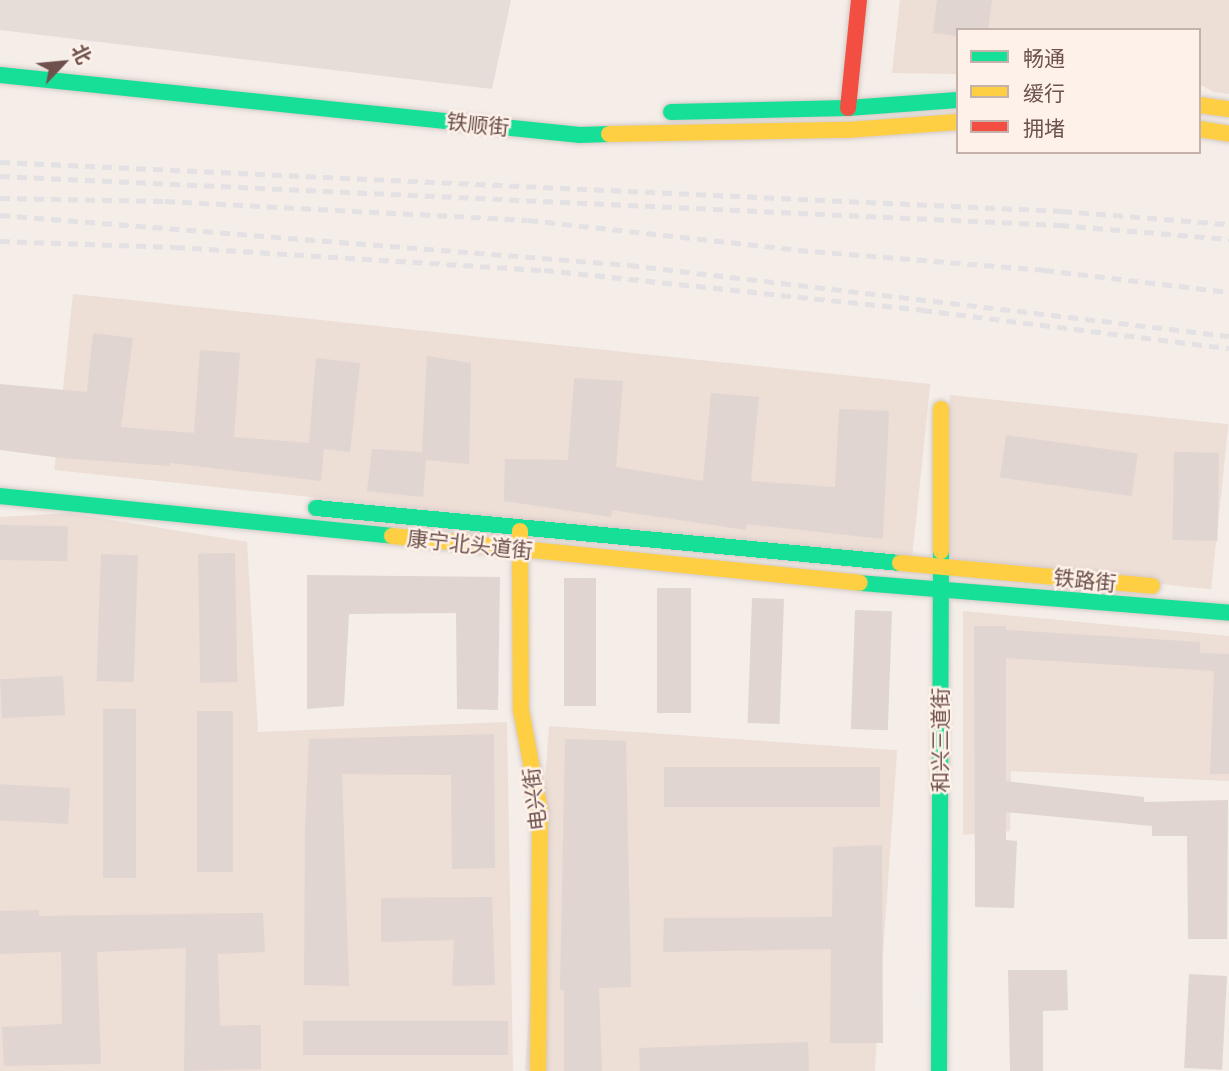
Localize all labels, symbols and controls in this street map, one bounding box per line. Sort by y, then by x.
north arrow [28,28,98,98]
legend [956,28,1201,154]
text: 北 [67,40,97,68]
text: 畅通 [1023,45,1065,71]
text: 缓行 [1023,80,1065,106]
street label: 铁顺街 [445,108,511,140]
text: 拥堵 [1023,115,1065,141]
street label: 康宁北头道街 [406,525,534,563]
street label: 铁路街 [1052,564,1118,596]
street label: 和兴三道街 [927,688,953,792]
street label: 电兴街 [518,766,550,832]

